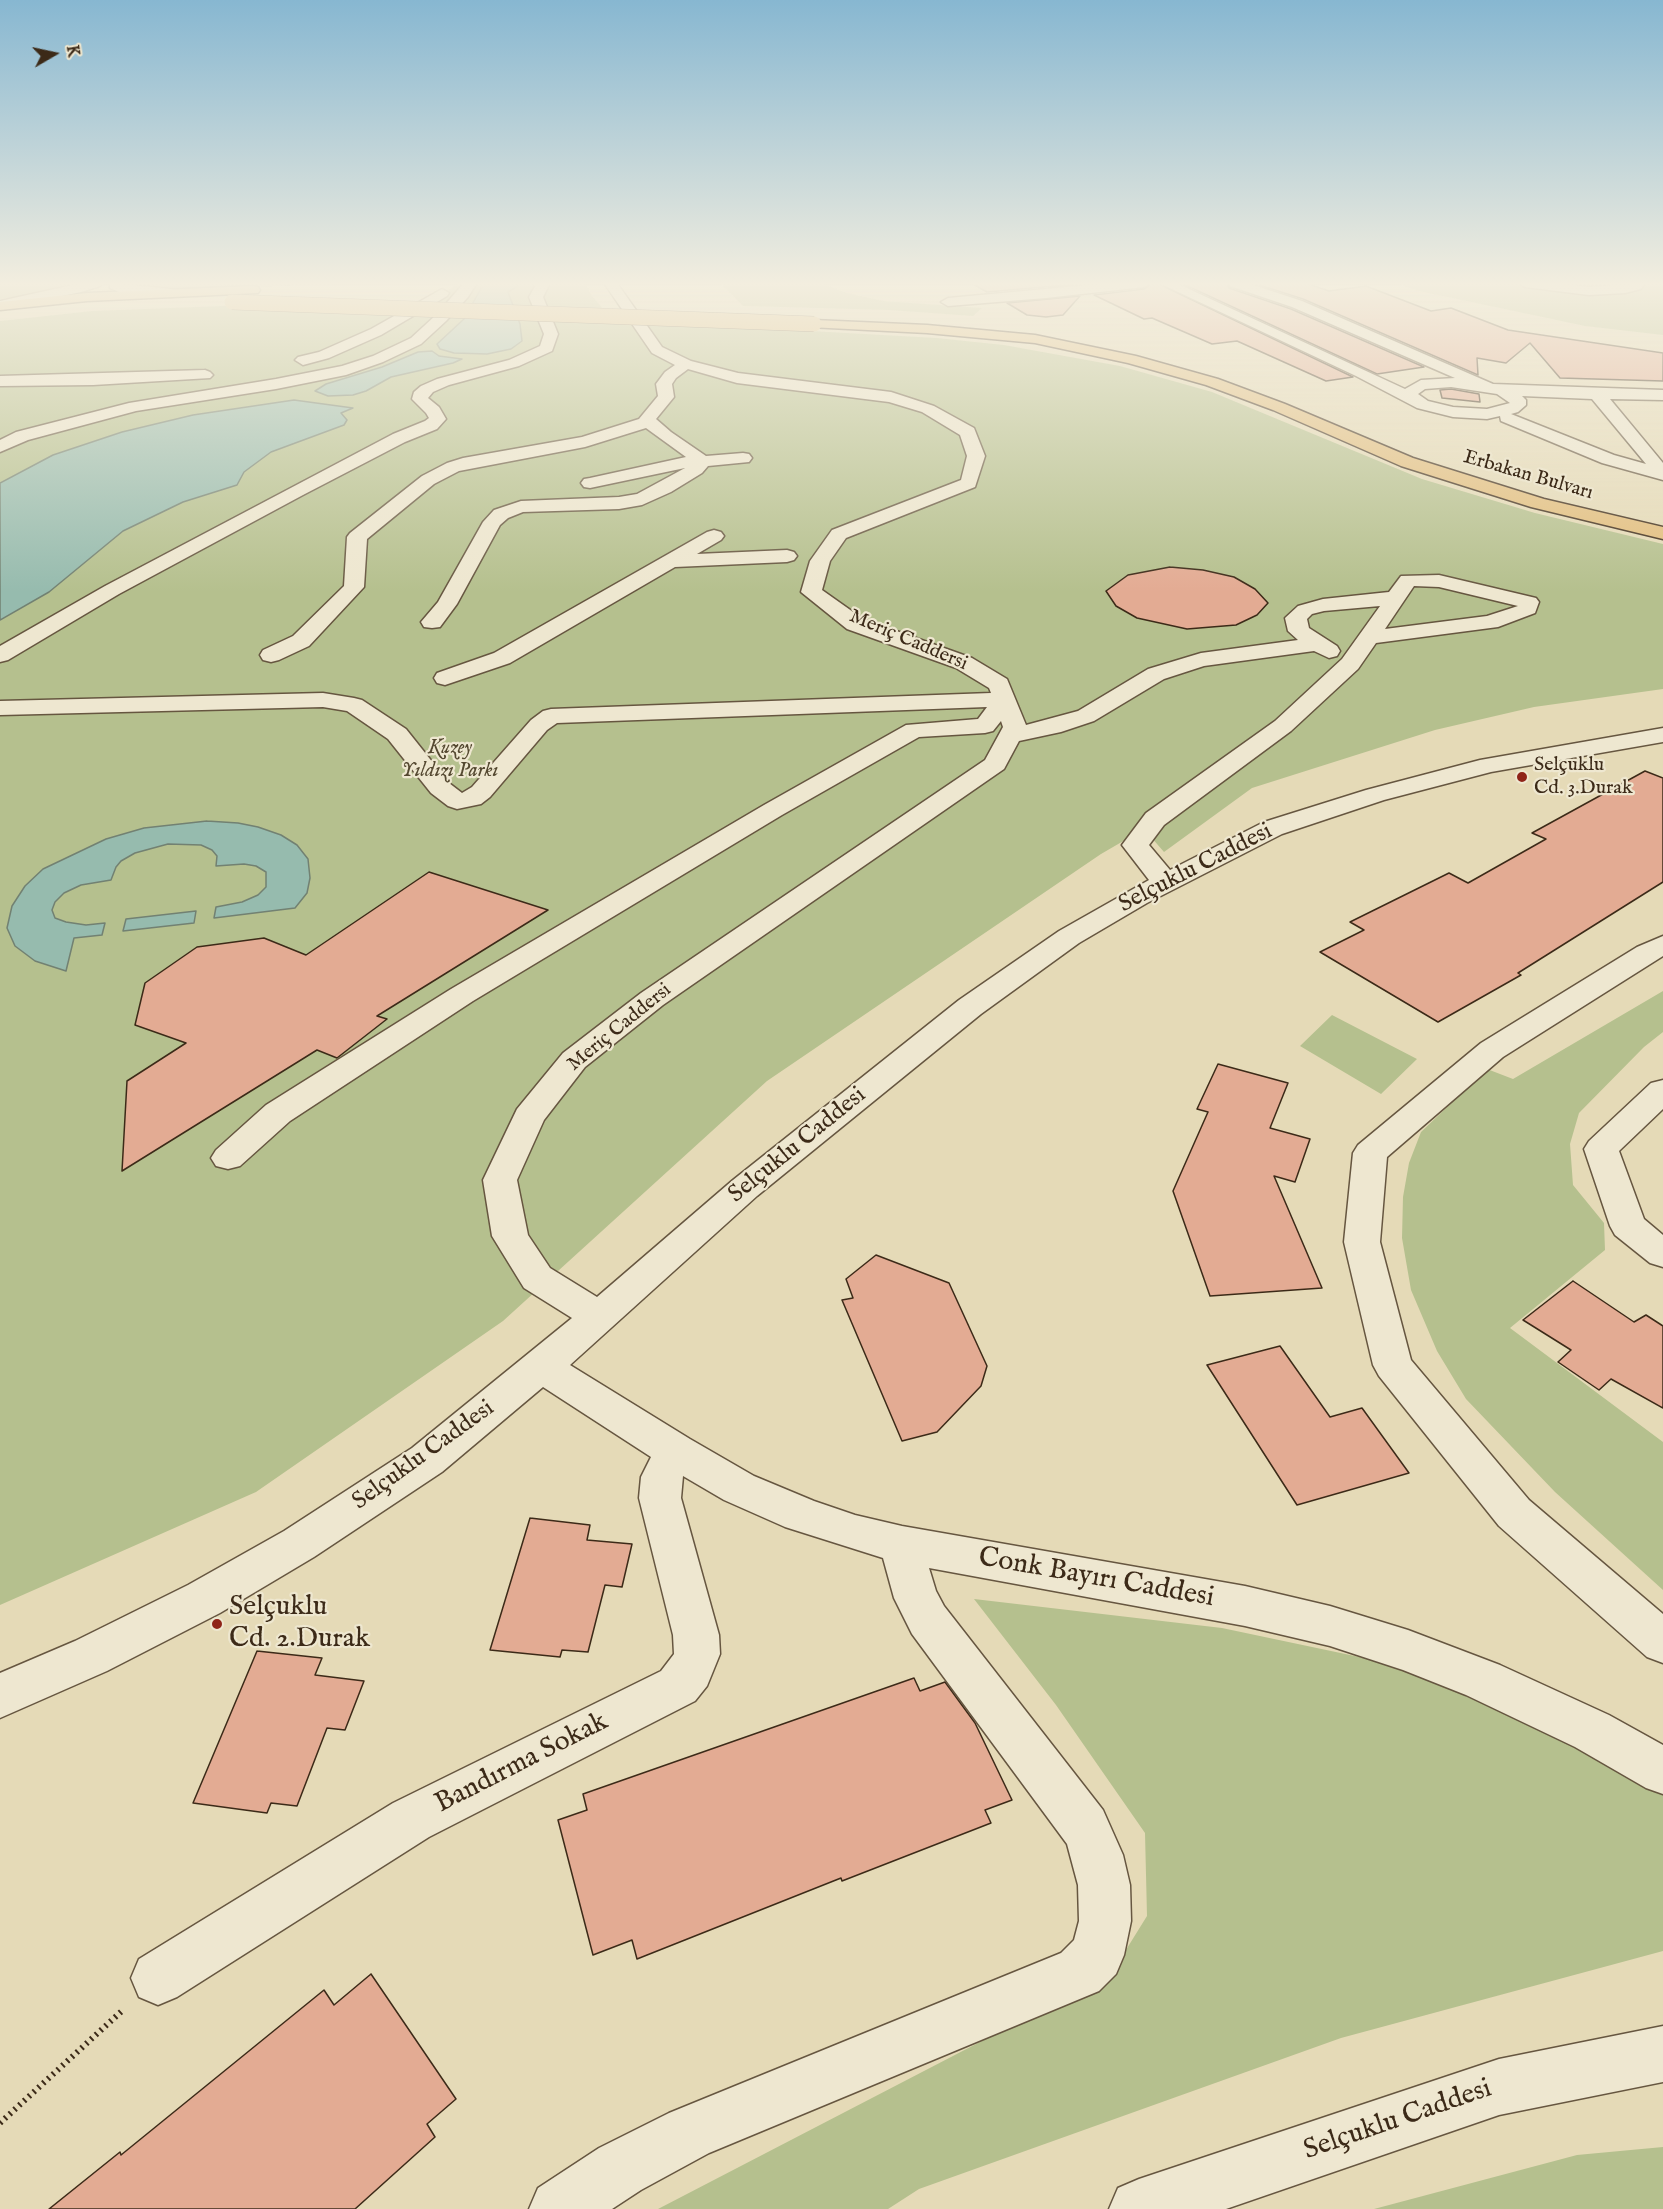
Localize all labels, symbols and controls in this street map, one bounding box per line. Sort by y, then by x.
north arrow [24,24,84,84]
text: K [61,44,83,58]
street label: Erbakan Bulvarı [1460,446,1596,506]
street label: Meriç Caddersi [845,605,971,677]
park label: Kuzey Yıldızı Parkı [402,737,498,784]
place label: Selçuklu Cd. 3.Durak [1534,754,1633,801]
marker: Selçuklu Cd. 3.Durak [1515,770,1529,784]
street label: Selçuklu Caddesi [1114,818,1278,920]
street label: Meriç Caddersi [563,979,677,1077]
street label: Selçuklu Caddesi [723,1082,873,1210]
street label: Selçuklu Caddesi [347,1395,501,1517]
street label: Conk Bayırı Caddesi [976,1542,1216,1616]
place label: Selçuklu Cd. 2.Durak [229,1591,370,1657]
marker: Selçuklu Cd. 2.Durak [210,1617,224,1631]
street label: Bandırma Sokak [430,1706,614,1822]
street label: Selçuklu Caddesi [1300,2073,1496,2169]

